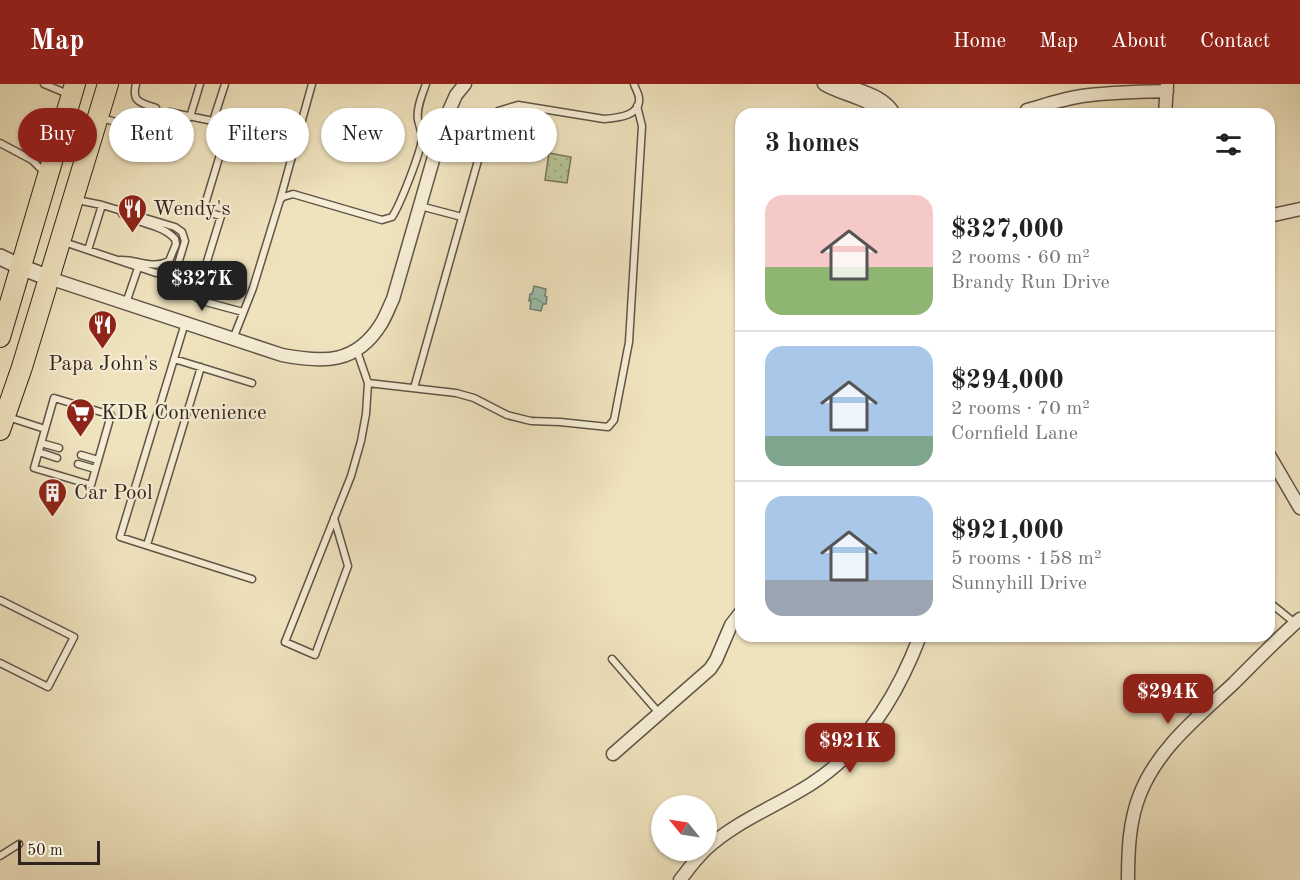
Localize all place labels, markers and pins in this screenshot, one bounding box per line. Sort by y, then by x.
restaurant icon: Wendy's [116,192,148,234]
place label: Wendy's [153,199,231,220]
pin: $327K [160,261,244,312]
restaurant icon: Papa John's [87,308,119,350]
place label: Papa John's [48,354,158,375]
supermarket icon: KDR Convenience [64,396,96,438]
place label: KDR Convenience [101,403,267,424]
building icon: Car Pool [37,476,69,518]
place label: Car Pool [74,483,153,504]
pin: $294K [1126,674,1210,725]
pin: $921K [808,723,892,774]

